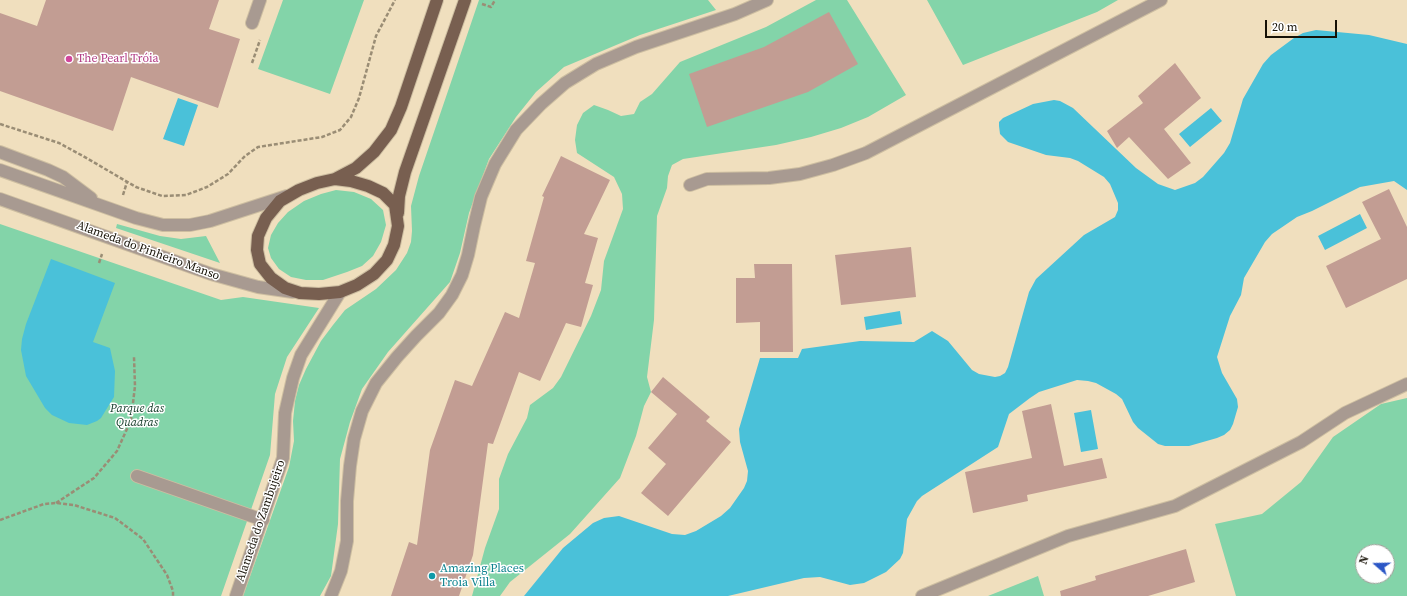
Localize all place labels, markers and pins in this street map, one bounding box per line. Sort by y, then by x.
place label: The Pearl Tróia [77,52,159,66]
marker: The Pearl Tróia [64,54,74,64]
place label: Amazing Places Troia Villa [440,562,524,590]
marker: Amazing Places Troia Villa [427,571,437,581]

